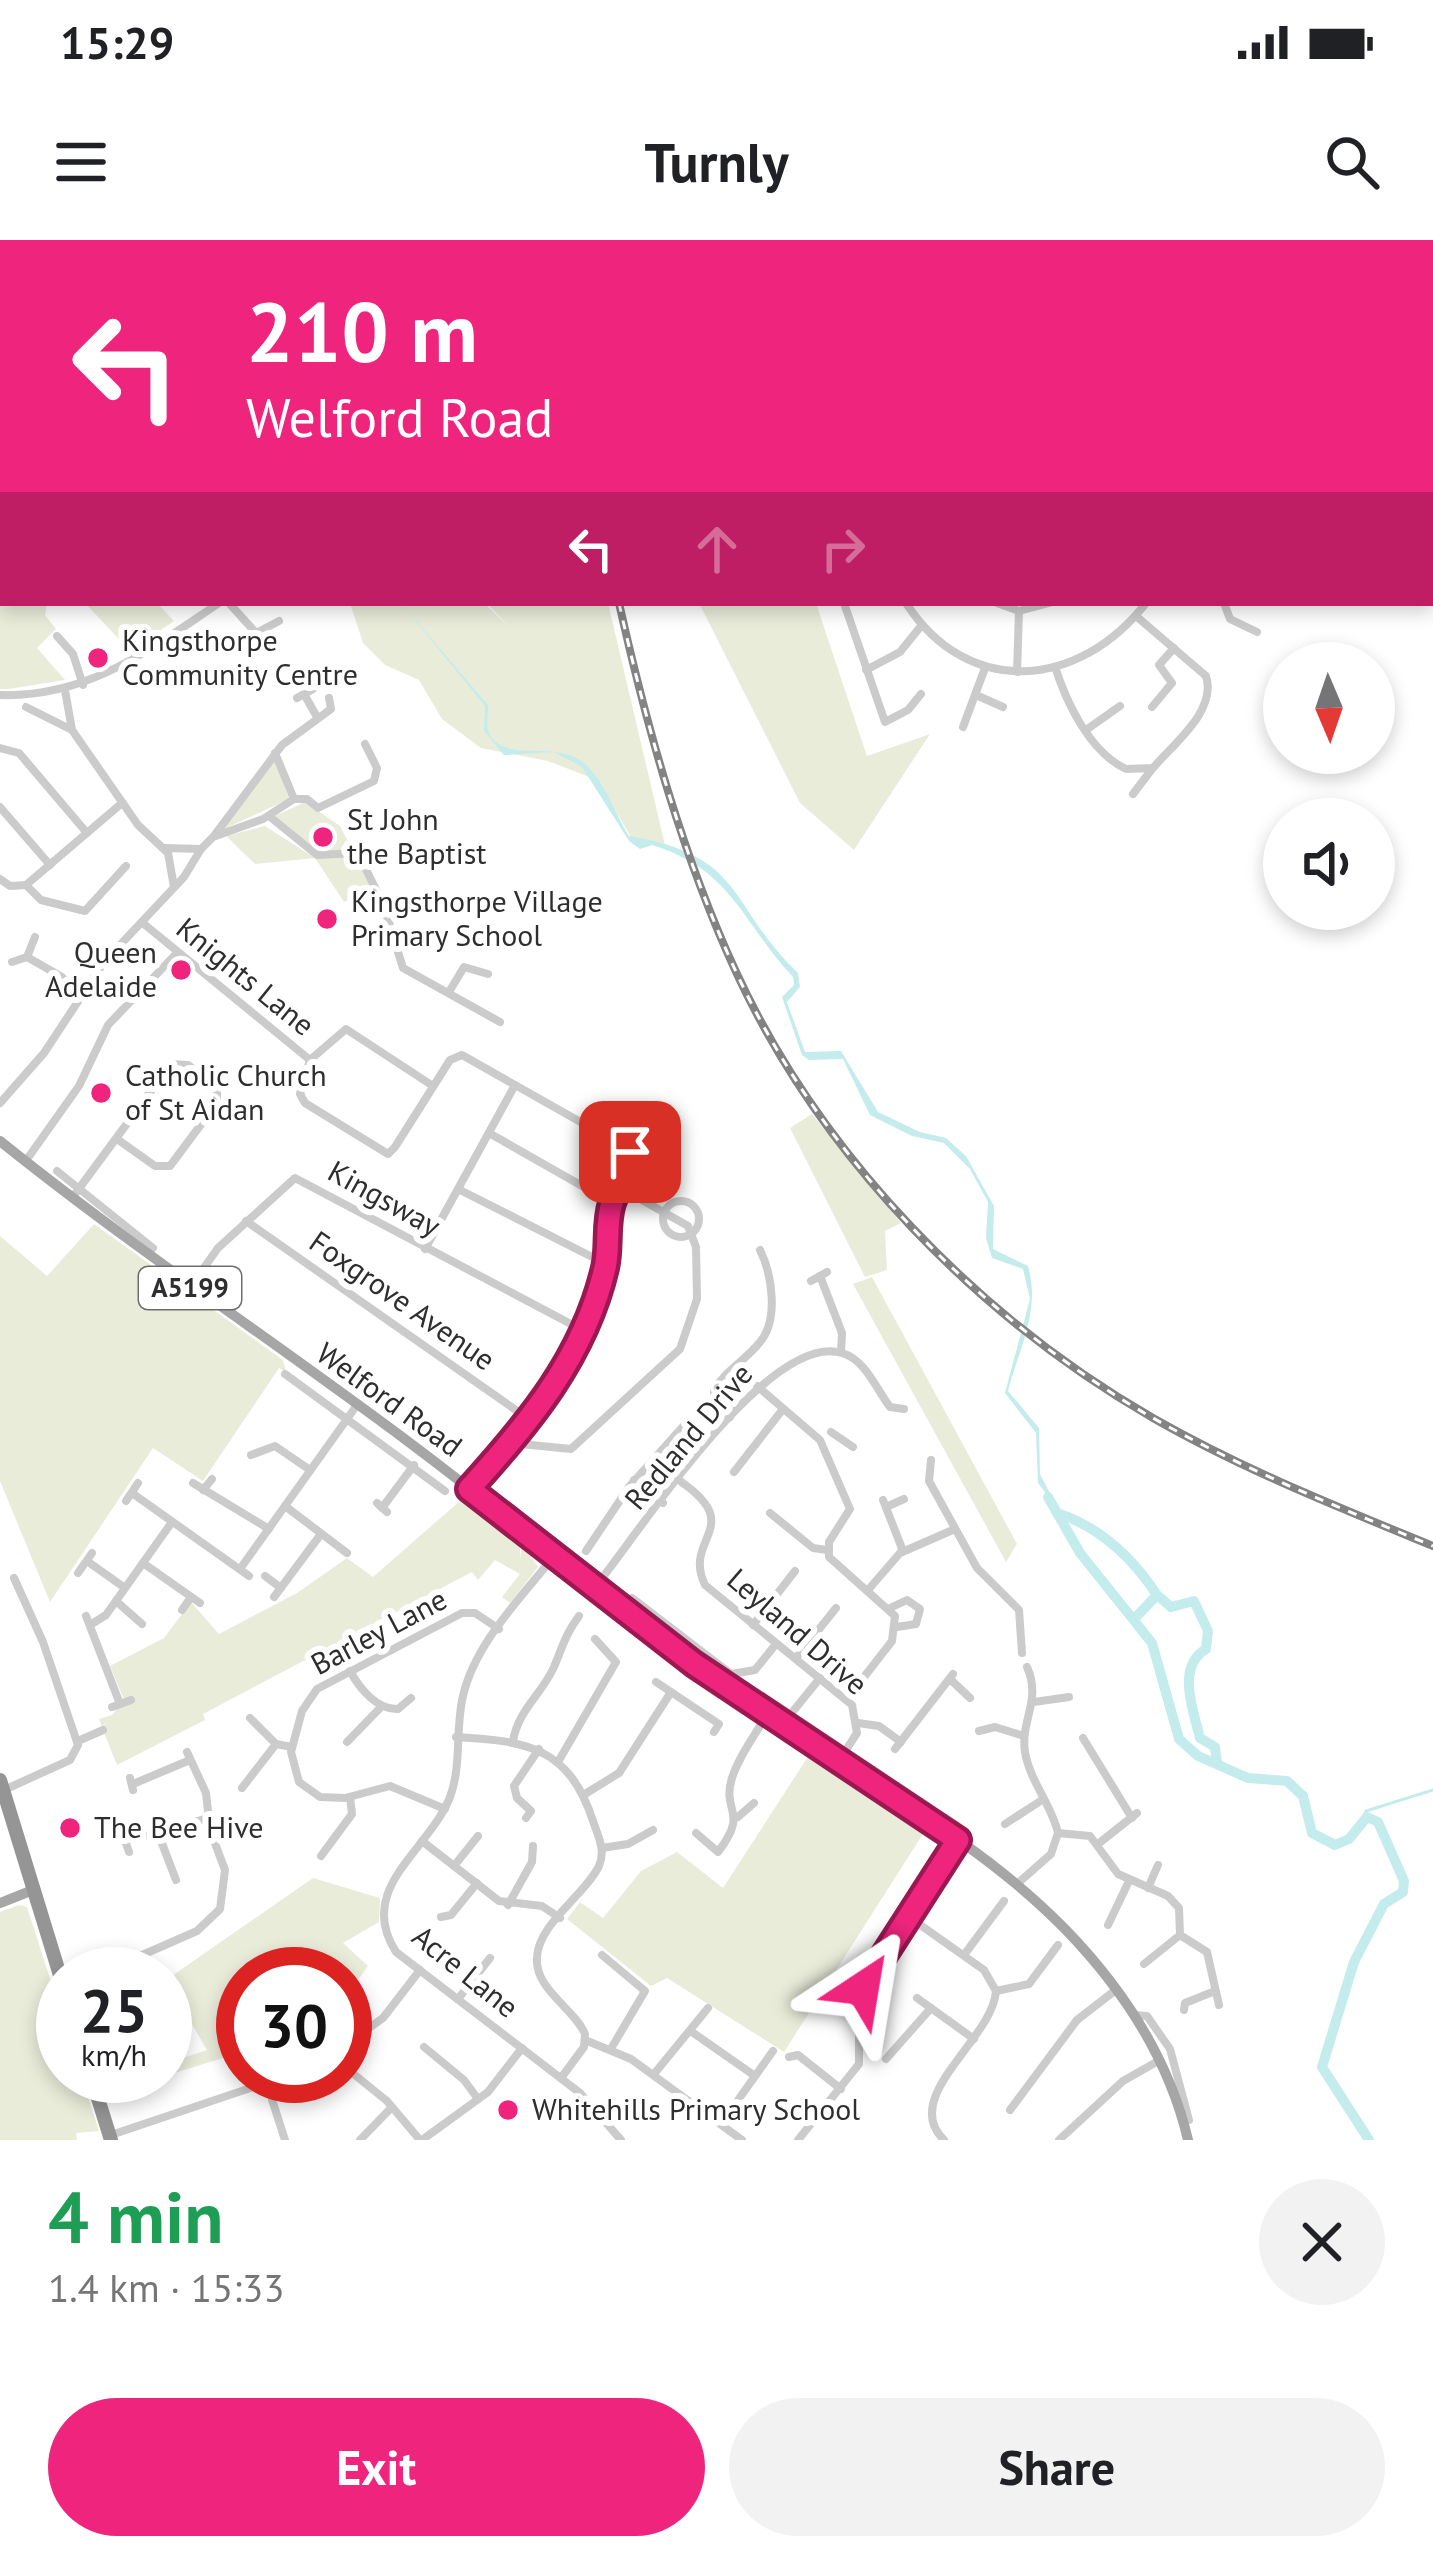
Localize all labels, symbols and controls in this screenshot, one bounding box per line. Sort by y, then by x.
text: 15:29 [60,13,174,71]
text: Turnly [644,127,789,197]
icon: menu [48,129,114,195]
icon: search [1319,129,1385,195]
text: 210 m [246,276,478,385]
icon: left [48,288,204,444]
text: Welford Road [246,382,553,452]
icon: left [558,516,624,582]
icon: ahead [684,516,750,582]
icon: right [810,516,876,582]
place label: Kingsthorpe Community Centre [122,620,358,693]
north arrow [1263,642,1395,774]
map controls [1263,642,1395,930]
marker: Kingsthorpe Community Centre [85,645,111,671]
button: sound [1263,798,1395,930]
place label: St John the Baptist [347,799,486,872]
marker: St John the Baptist [310,824,336,850]
place label: Kingsthorpe Village Primary School [351,881,603,954]
marker: Kingsthorpe Village Primary School [314,906,340,932]
street label: Knights Lane [169,908,323,1043]
place label: Queen Adelaide [45,932,157,1005]
marker: Queen Adelaide [168,957,194,983]
place label: Catholic Church of St Aidan [125,1055,327,1128]
marker: Catholic Church of St Aidan [88,1080,114,1106]
pin [579,1101,681,1203]
icon: arrive [597,1119,663,1185]
street label: Kingsway [322,1151,448,1244]
street label: Foxgrove Avenue [302,1221,503,1378]
road number: A5199 [139,1267,241,1309]
street label: Welford Road [309,1333,470,1465]
street label: Redland Drive [615,1355,760,1517]
street label: Leyland Drive [720,1559,876,1703]
street label: Barley Lane [304,1579,453,1683]
place label: The Bee Hive [94,1807,264,1846]
marker: The Bee Hive [57,1815,83,1841]
street label: Acre Lane [405,1916,527,2026]
position arrow [800,1925,926,2051]
speed limit sign: 30 [216,1947,372,2103]
text: 25 [80,1971,148,2049]
text: km/h [81,2035,147,2074]
place label: Whitehills Primary School [532,2089,860,2128]
marker: Whitehills Primary School [495,2097,521,2123]
text: 4 min [48,2170,224,2263]
button: close [1259,2179,1385,2305]
text: 1.4 km · 15:33 [48,2262,284,2313]
button: Exit [48,2398,705,2536]
button: Share [729,2398,1385,2536]

